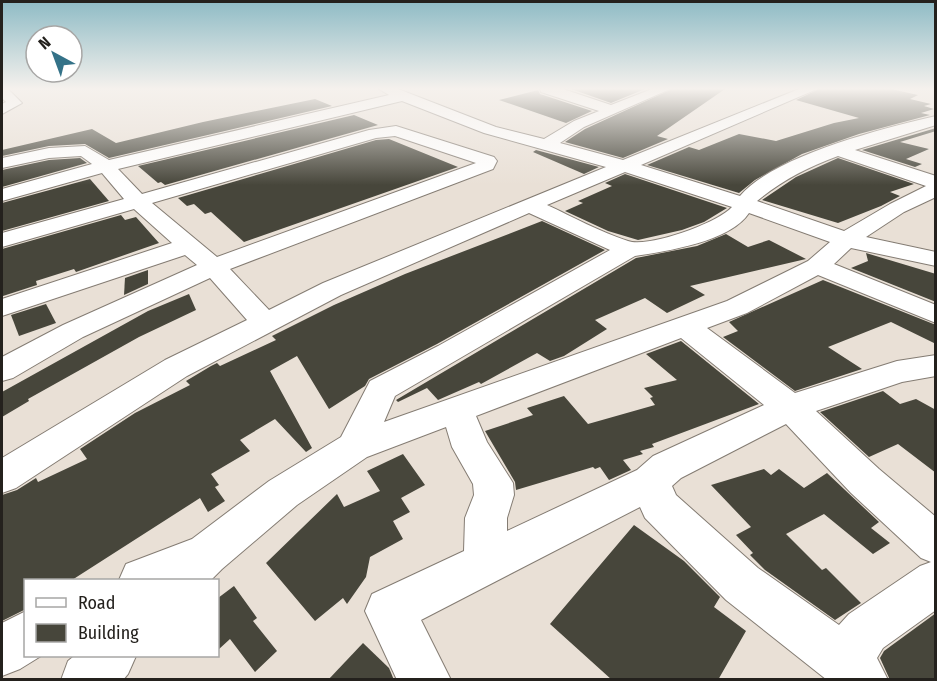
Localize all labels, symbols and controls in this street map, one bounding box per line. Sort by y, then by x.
north arrow [24,24,84,84]
text: N [35,33,54,53]
legend [24,579,219,657]
text: Road [78,592,115,614]
text: Building [78,622,139,644]

